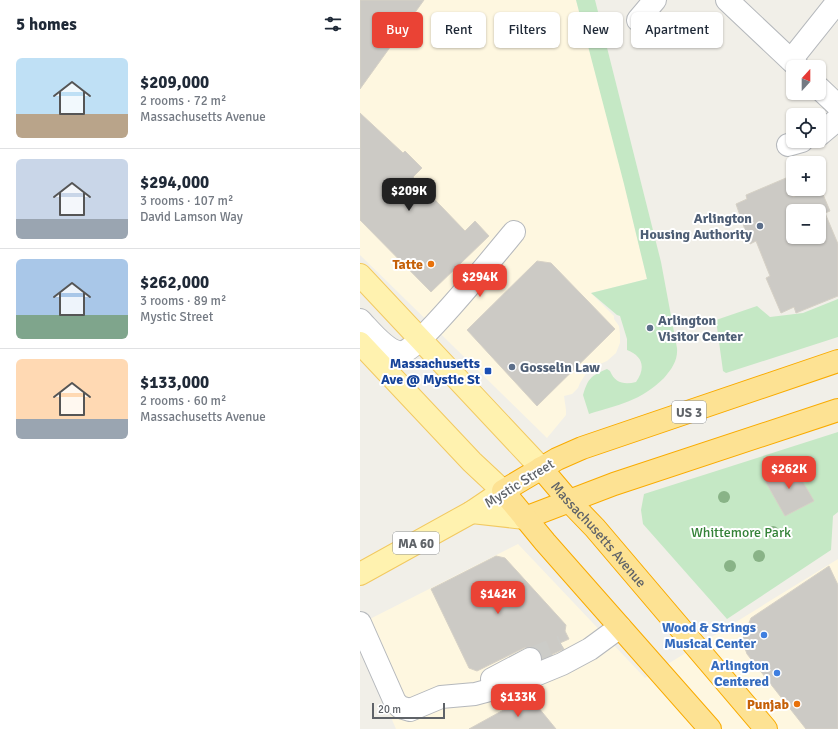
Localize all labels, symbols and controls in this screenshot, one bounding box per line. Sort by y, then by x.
chip: Buy [372,12,423,48]
chip: Rent [431,12,486,48]
chip: Filters [494,12,560,48]
chip: New [568,12,623,48]
chip: Apartment [631,12,723,48]
icon: filters [322,13,344,35]
text: 5 homes [16,14,77,35]
north arrow [786,60,826,100]
map controls [786,60,826,244]
text: $209,000 [140,72,209,93]
icon: home [48,74,96,122]
text: 2 rooms · 72 m² [140,93,226,109]
button: locate [786,108,826,148]
text: Massachusetts Avenue [140,109,266,125]
button: + [786,156,826,196]
text: $294,000 [140,172,209,193]
icon: home [48,175,96,223]
pin: $209K [381,178,437,212]
text: $209K [391,183,427,199]
text: 3 rooms · 107 m² [140,193,233,209]
button: − [786,204,826,244]
text: David Lamson Way [140,209,243,225]
place label: Arlington Housing Authority [640,210,752,243]
marker: Arlington Housing Authority [755,221,765,231]
place label: Tatte [392,256,423,273]
marker: Tatte [426,259,436,269]
pin: $294K [452,264,508,298]
text: $294K [462,269,498,285]
text: $262,000 [140,272,209,293]
icon: home [48,275,96,323]
text: 3 rooms · 89 m² [140,293,226,309]
text: Mystic Street [140,309,213,325]
place label: Arlington Visitor Center [658,312,743,345]
marker: Arlington Visitor Center [645,323,655,333]
place label: Massachusetts Ave @ Mystic St [381,355,481,388]
place label: Gosselin Law [520,359,600,376]
marker: Gosselin Law [507,362,517,372]
marker: Massachusetts Ave @ Mystic St [483,366,493,376]
text: $133,000 [140,372,209,393]
icon: home [48,375,96,423]
text: 2 rooms · 60 m² [140,393,226,409]
road number: US 3 [672,401,706,423]
text: Massachusetts Avenue [140,409,266,425]
street label: Mystic Street [481,455,557,512]
pin: $262K [761,456,817,490]
text: $262K [771,461,807,477]
street label: Massachusetts Avenue [547,478,650,591]
park label: Whittemore Park [691,524,791,541]
road number: MA 60 [393,532,439,554]
pin: $142K [470,581,526,615]
text: $142K [480,586,516,602]
place label: Wood & Strings Musical Center [662,619,756,652]
marker: Wood & Strings Musical Center [759,630,769,640]
place label: Arlington Centered [711,657,769,690]
marker: Arlington Centered [772,668,782,678]
pin: $133K [490,684,546,718]
text: $133K [500,689,536,705]
place label: Punjab [747,696,790,713]
marker: Punjab [792,699,802,709]
scale bar [372,701,445,720]
text: 20 m [378,703,401,716]

